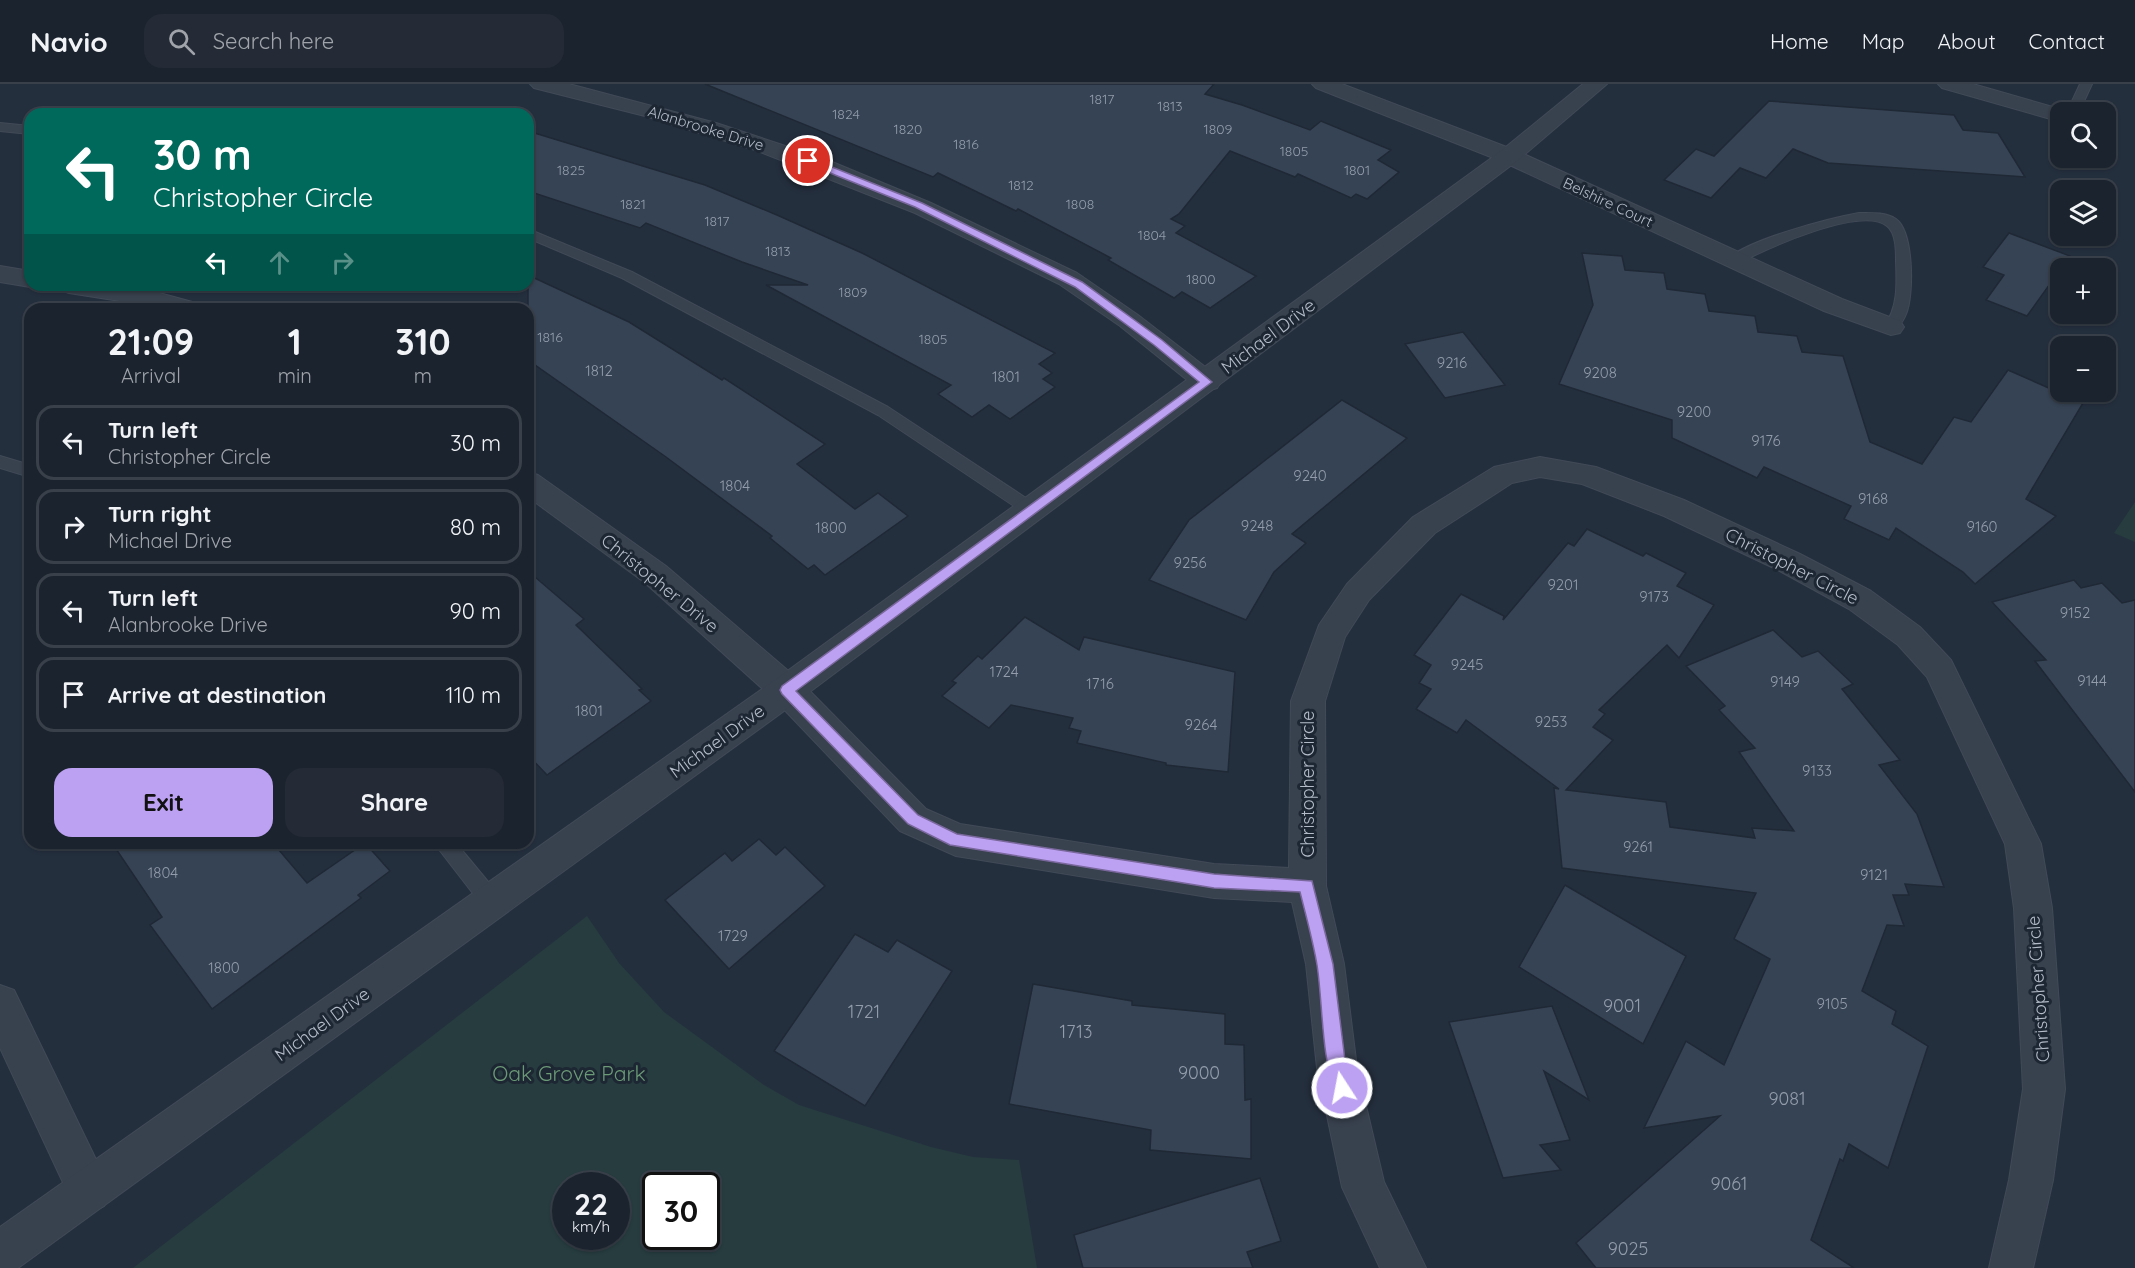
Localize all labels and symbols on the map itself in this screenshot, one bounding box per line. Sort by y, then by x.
house number: 1817 [1089,90,1115,108]
house number: 1813 [1157,97,1183,115]
street label: Alanbrooke Drive [646,101,766,155]
house number: 1824 [832,105,860,123]
house number: 1820 [894,120,922,138]
house number: 1809 [1204,120,1233,138]
pin [782,135,833,186]
house number: 1816 [953,135,979,153]
house number: 1805 [1280,142,1308,160]
house number: 1825 [557,161,585,179]
house number: 1801 [1344,161,1370,179]
street label: Belshire Court [1560,173,1656,231]
house number: 1812 [1008,176,1034,194]
house number: 1821 [620,195,646,213]
house number: 1808 [1066,195,1094,213]
house number: 1817 [704,212,730,230]
house number: 1804 [1138,226,1166,244]
house number: 1813 [765,242,791,260]
house number: 1800 [1186,270,1216,288]
house number: 1809 [839,283,868,301]
street label: Michael Drive [1216,293,1320,379]
house number: 1816 [537,328,563,346]
house number: 1805 [919,330,947,348]
house number: 9216 [1437,353,1467,372]
house number: 1812 [585,361,613,380]
house number: 9208 [1583,363,1617,382]
house number: 1801 [992,367,1020,386]
house number: 9200 [1677,402,1711,421]
house number: 9176 [1751,431,1781,450]
house number: 9240 [1293,466,1327,485]
house number: 1804 [720,476,750,495]
house number: 9168 [1858,489,1888,508]
house number: 9248 [1241,516,1273,535]
house number: 9160 [1966,517,1998,536]
house number: 1800 [815,518,847,537]
street label: Christopher Circle [1721,522,1863,610]
street label: Christopher Drive [597,529,723,637]
house number: 9256 [1174,553,1206,572]
house number: 9201 [1547,575,1579,594]
house number: 9173 [1639,587,1669,606]
house number: 9152 [2060,603,2090,622]
house number: 9245 [1451,655,1483,674]
house number: 1724 [989,662,1019,681]
house number: 9144 [2077,671,2107,690]
house number: 9149 [1770,672,1800,691]
house number: 1716 [1086,674,1114,693]
street label: Michael Drive [665,699,769,783]
house number: 1801 [575,701,603,720]
street label: Christopher Circle [1296,711,1319,857]
house number: 9253 [1535,712,1567,731]
house number: 9264 [1185,715,1218,734]
house number: 9133 [1802,761,1832,780]
house number: 9261 [1623,837,1653,856]
house number: 1804 [148,863,178,882]
house number: 9121 [1860,865,1888,884]
street label: Christopher Circle [2021,915,2055,1063]
house number: 1729 [718,926,748,945]
house number: 1800 [208,958,240,977]
street label: Michael Drive [270,982,374,1066]
house number: 9001 [1603,994,1641,1017]
house number: 9105 [1816,994,1848,1013]
house number: 1721 [848,1000,880,1023]
house number: 1713 [1060,1020,1092,1043]
position arrow [1310,1056,1374,1120]
park label: Oak Grove Park [492,1060,646,1086]
house number: 9000 [1178,1061,1220,1084]
house number: 9081 [1768,1087,1806,1110]
speed limit sign: 30 [642,1172,720,1250]
house number: 9061 [1710,1172,1748,1195]
house number: 9025 [1608,1237,1648,1260]

